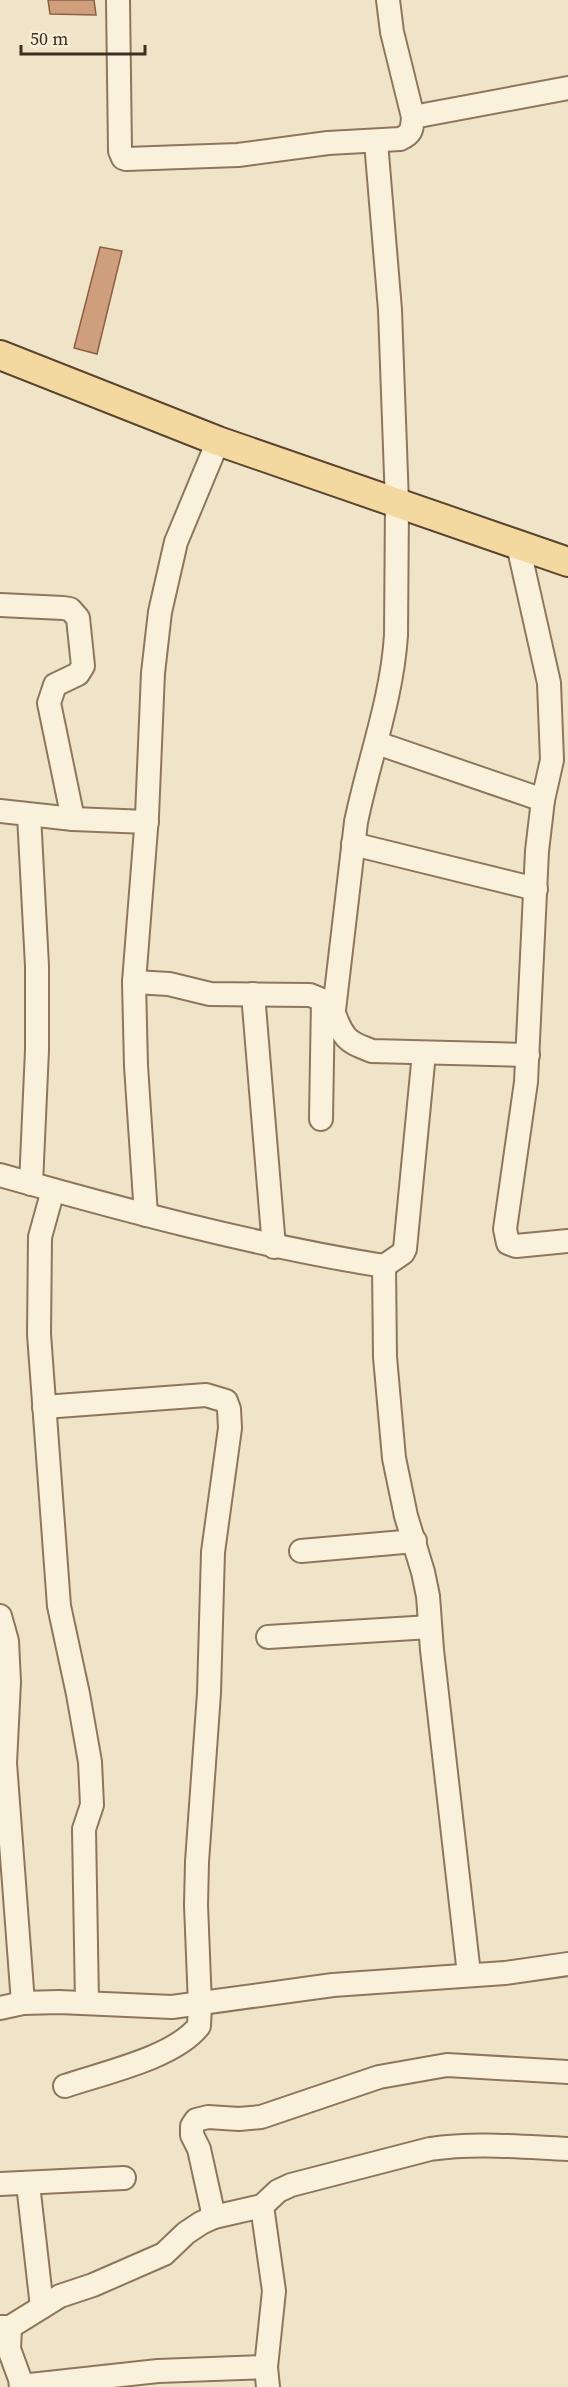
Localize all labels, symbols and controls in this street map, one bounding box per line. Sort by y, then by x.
scale bar [21,18,146,56]
text: 50 m [30,26,68,51]

